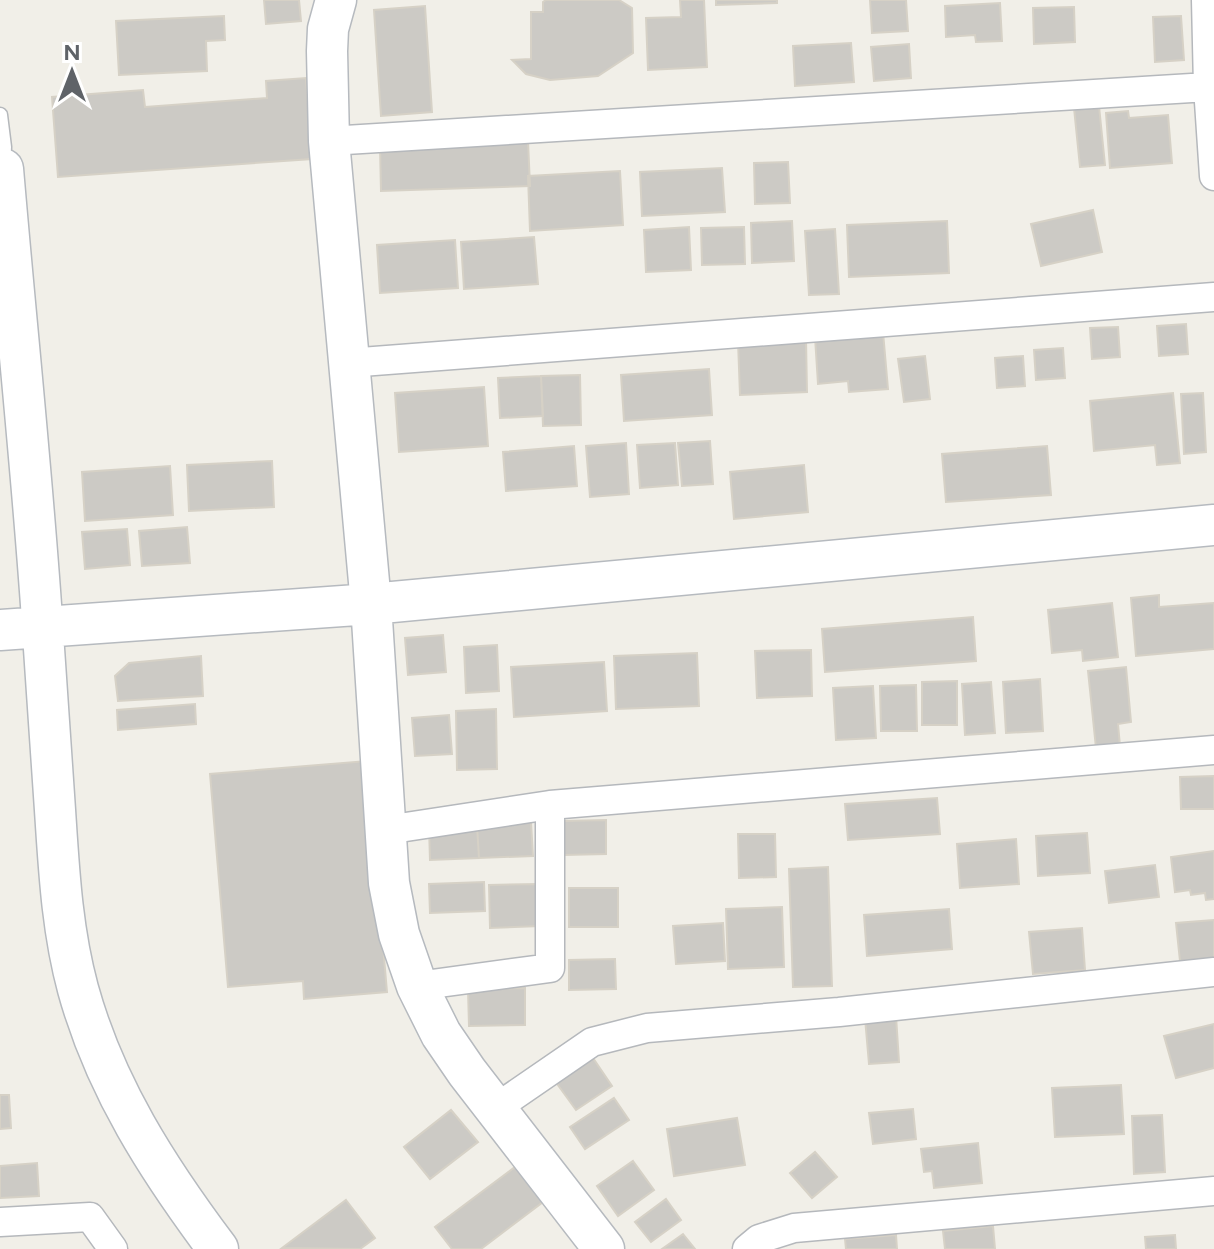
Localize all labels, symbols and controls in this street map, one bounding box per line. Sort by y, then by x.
north arrow [32,32,112,112]
text: N [63,39,81,66]

